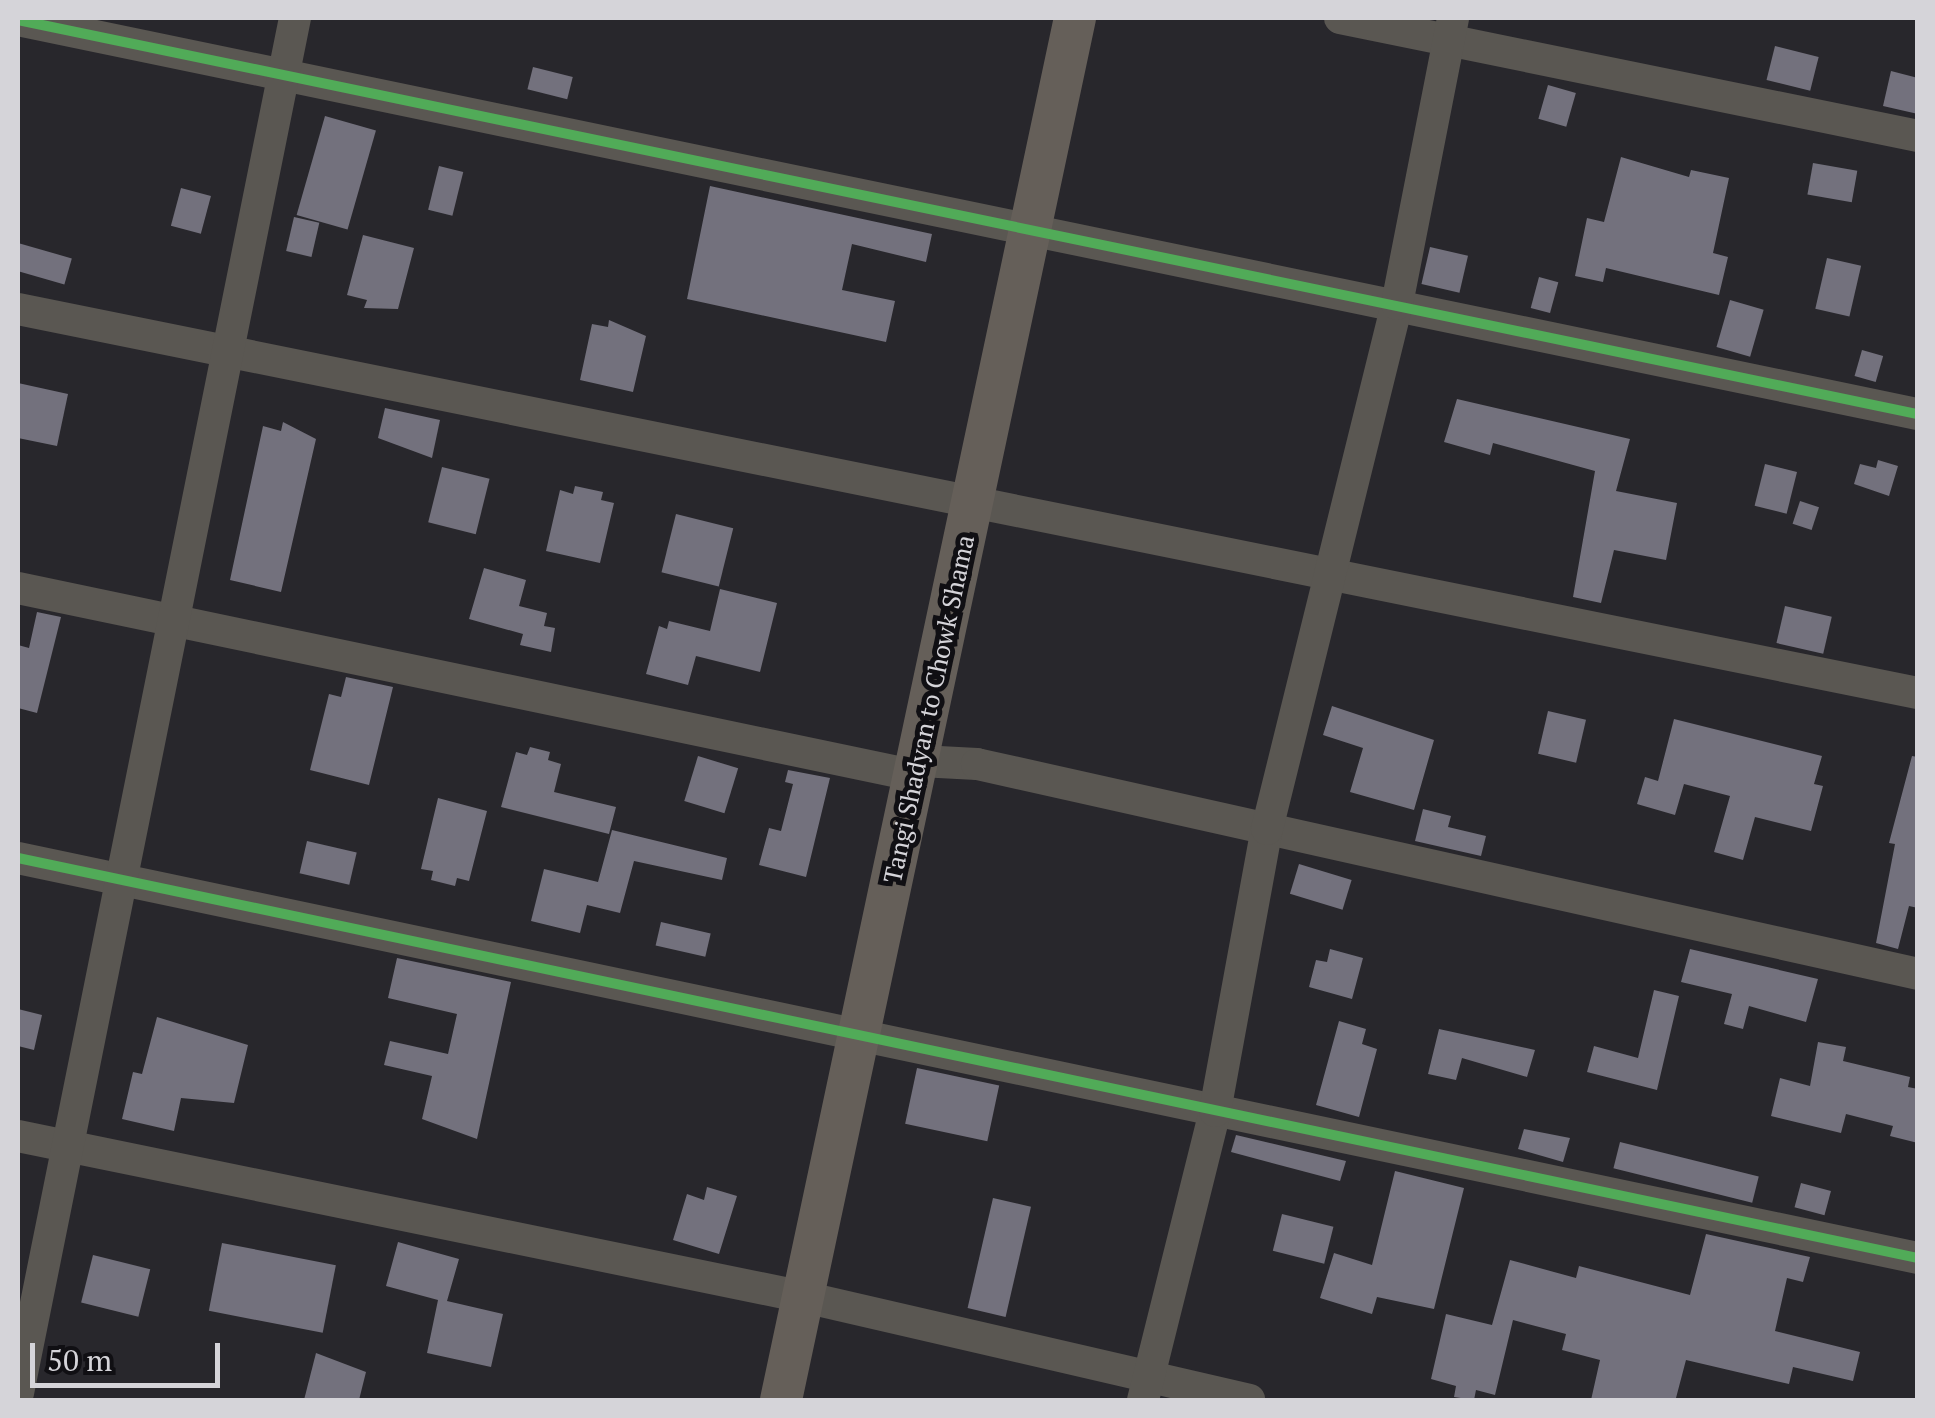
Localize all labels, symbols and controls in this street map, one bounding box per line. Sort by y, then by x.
street label: Tangi Shadyan to Chowk Shama [877,532,981,886]
scale bar [35,1323,225,1385]
text: 50 m [47,1340,112,1380]

